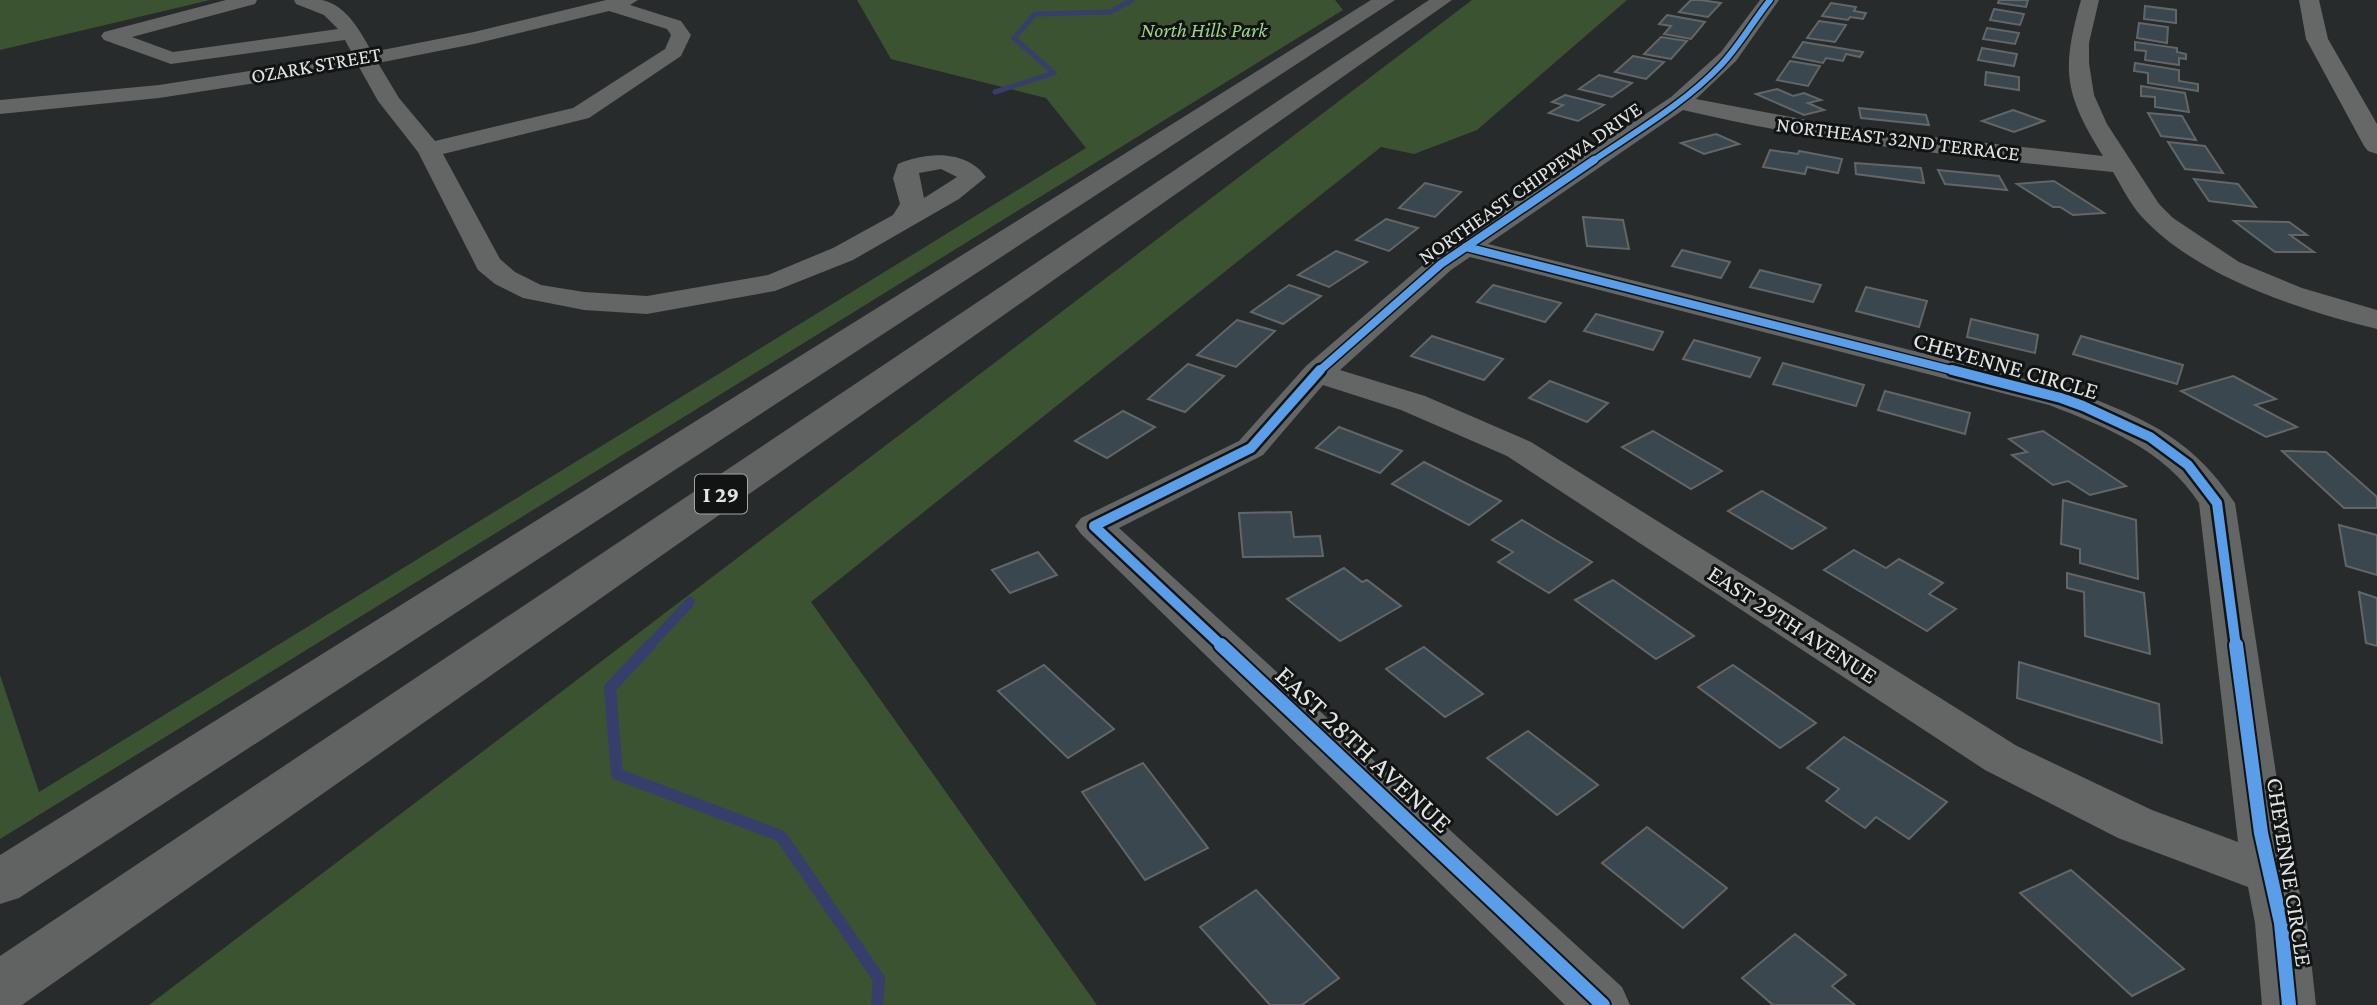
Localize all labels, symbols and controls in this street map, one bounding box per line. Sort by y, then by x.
park label: North Hills Park [1141,18,1268,42]
street label: OZARK STREET [249,42,383,88]
street label: NORTHEAST CHIPPEWA DRIVE [1414,97,1646,269]
street label: NORTHEAST 32ND TERRACE [1775,112,2021,166]
street label: CHEYENNE CIRCLE [1910,326,2102,404]
road number: I 29 [695,474,747,514]
street label: EAST 29TH AVENUE [1703,559,1883,689]
street label: EAST 28TH AVENUE [1269,659,1459,839]
street label: CHEYENNE CIRCLE [2262,776,2318,968]

